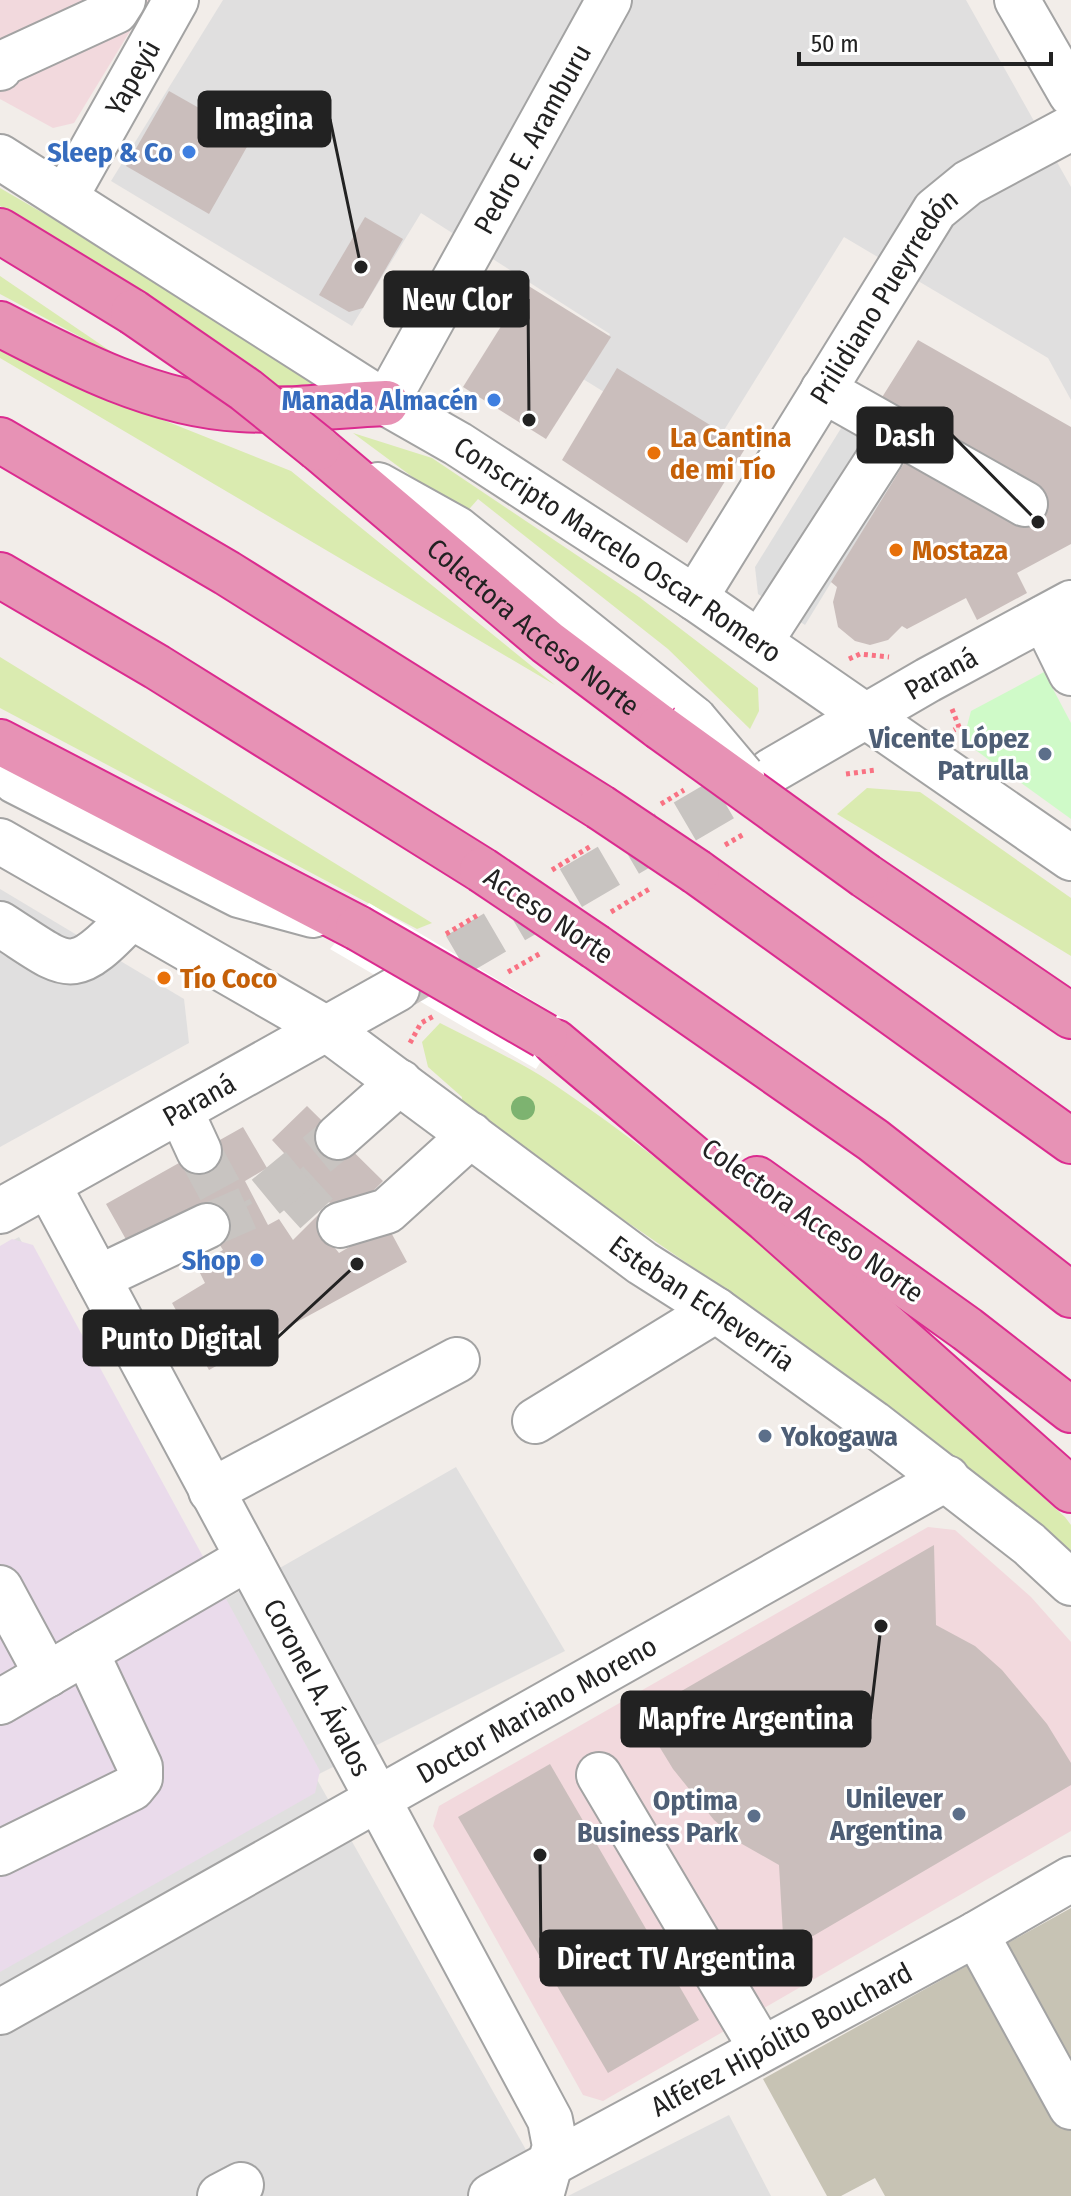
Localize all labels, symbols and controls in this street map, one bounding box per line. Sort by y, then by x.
scale bar [799,16,1051,66]
text: 50 m [811,30,859,58]
street label: Yapeyú [99,34,167,121]
street label: Pedro E. Aramburu [467,38,598,240]
callout: Imagina [199,92,330,146]
text: Imagina [215,101,314,137]
place label: Sleep & Co [47,136,173,169]
marker: Sleep & Co [180,143,198,161]
street label: Prilidiano Pueyrredón [803,182,965,410]
callout: New Clor [385,272,528,326]
text: New Clor [402,282,513,318]
place label: Manada Almacén [282,384,478,417]
marker: Manada Almacén [485,391,503,409]
callout: Dash [858,408,952,462]
text: Dash [874,418,936,454]
place label: La Cantina de mi Tío [670,421,791,486]
street label: Conscripto Marcelo Oscar Romero [448,430,788,670]
marker: La Cantina de mi Tío [645,444,663,462]
street label: Colectora Acceso Norte [420,532,646,723]
place label: Mostaza [912,534,1008,567]
marker: Mostaza [887,541,905,559]
street label: Paraná [899,641,983,707]
place label: Vicente López Patrulla [868,722,1029,787]
marker: Vicente López Patrulla [1036,745,1054,763]
street label: Acceso Norte [478,860,620,971]
place label: Tío Coco [180,962,277,995]
marker: Tío Coco [155,969,173,987]
street label: Paraná [157,1067,241,1134]
street label: Colectora Acceso Norte [696,1131,930,1309]
street label: Esteban Echeverría [603,1229,801,1378]
place label: Shop [182,1244,241,1277]
marker: Shop [248,1251,266,1269]
callout: Punto Digital [84,1311,277,1365]
text: Punto Digital [101,1321,262,1357]
place label: Yokogawa [780,1420,898,1453]
marker: Yokogawa [756,1427,774,1445]
street label: Coronel A. Ávalos [256,1593,378,1782]
street label: Doctor Mariano Moreno [411,1629,663,1791]
callout: Mapfre Argentina [622,1692,870,1746]
text: Mapfre Argentina [638,1701,854,1737]
place label: Unilever Argentina [829,1782,944,1847]
place label: Optima Business Park [577,1784,739,1849]
marker: Unilever Argentina [950,1805,968,1823]
marker: Optima Business Park [745,1807,763,1825]
callout: Direct TV Argentina [541,1931,811,1985]
text: Direct TV Argentina [557,1941,795,1977]
street label: Alférez Hipólito Bouchard [645,1956,918,2124]

